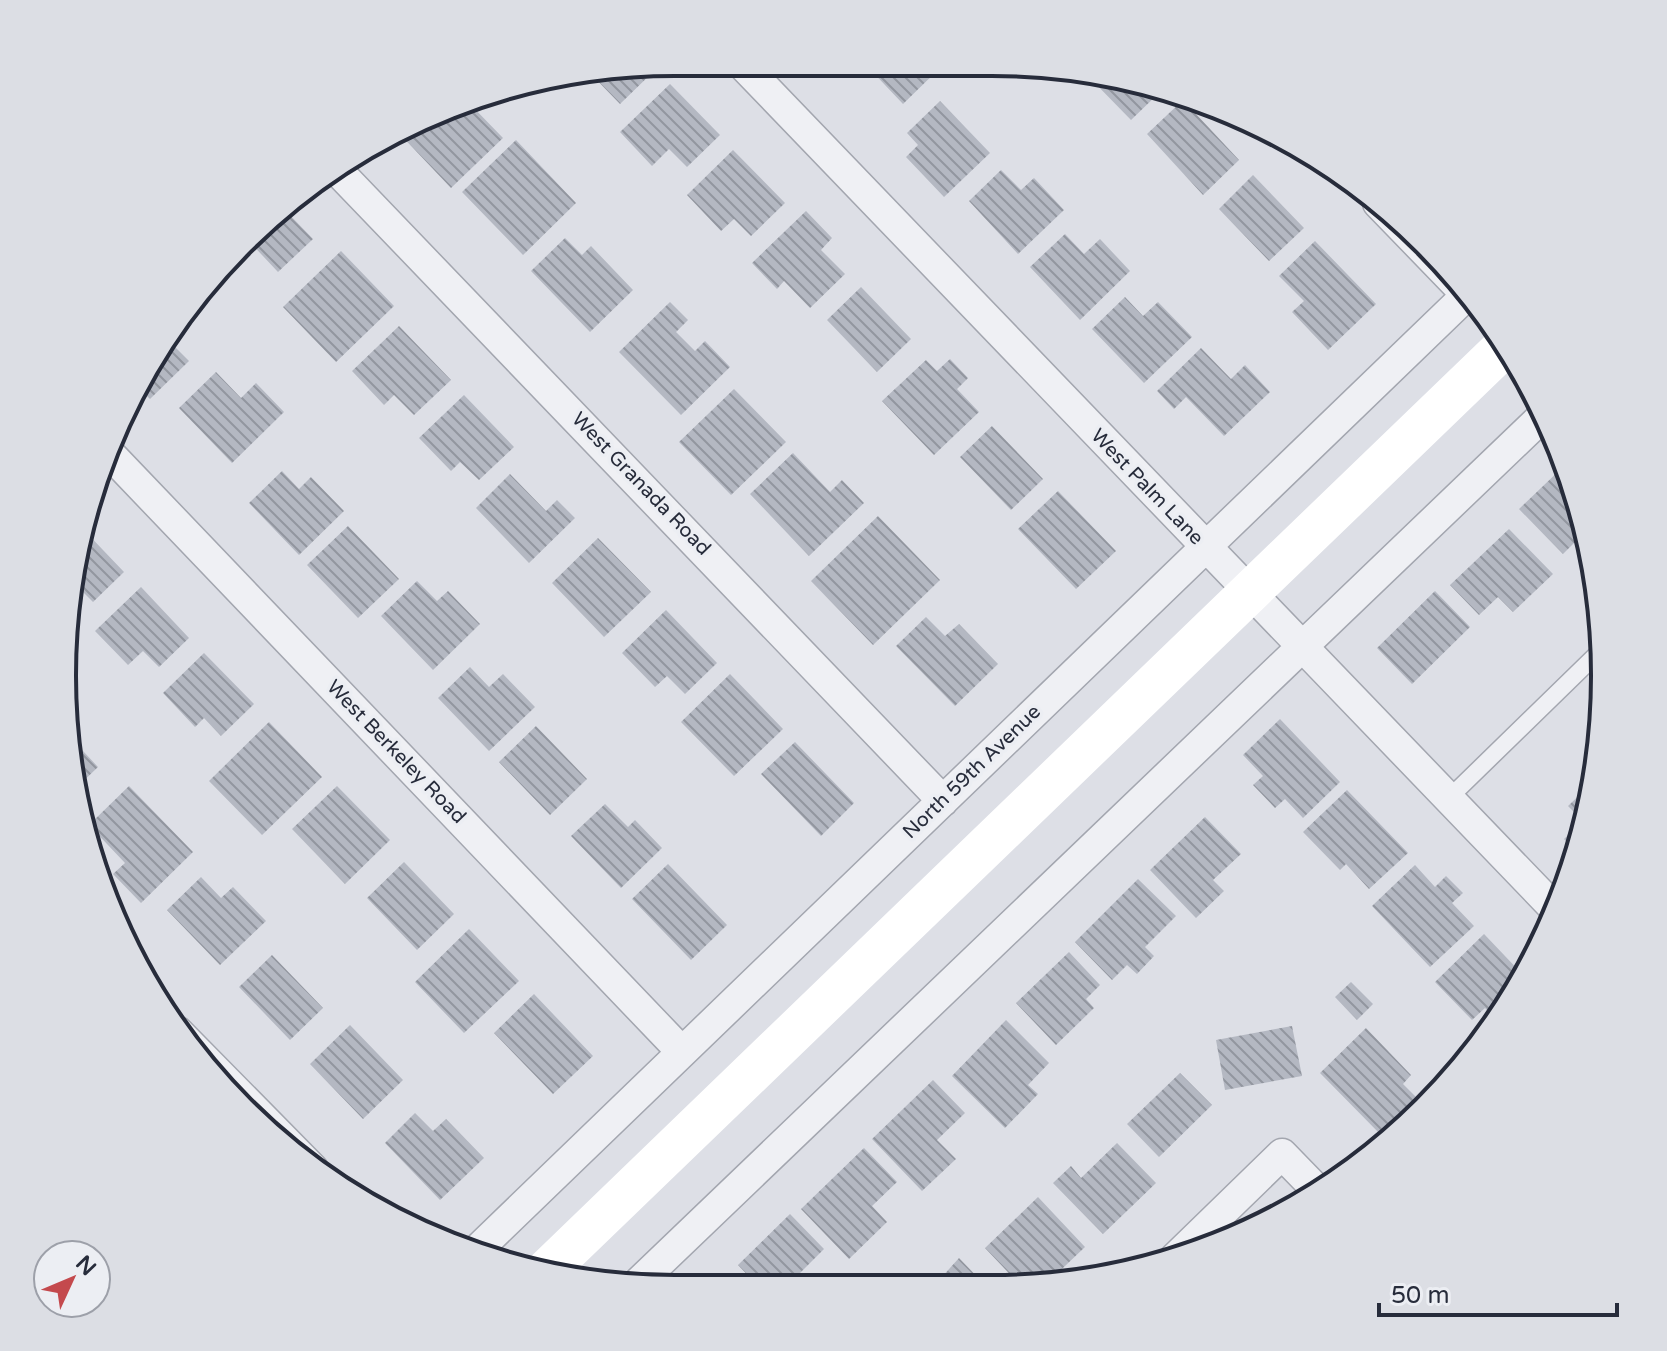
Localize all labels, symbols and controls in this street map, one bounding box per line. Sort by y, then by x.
street label: West Granada Road [566,407,716,561]
street label: West Palm Lane [1086,424,1208,550]
street label: West Berkeley Road [321,675,471,829]
street label: North 59th Avenue [898,700,1046,844]
north arrow [32,1239,112,1319]
text: N [70,1250,101,1281]
scale bar [1379,1267,1617,1317]
text: 50 m [1391,1281,1449,1310]

